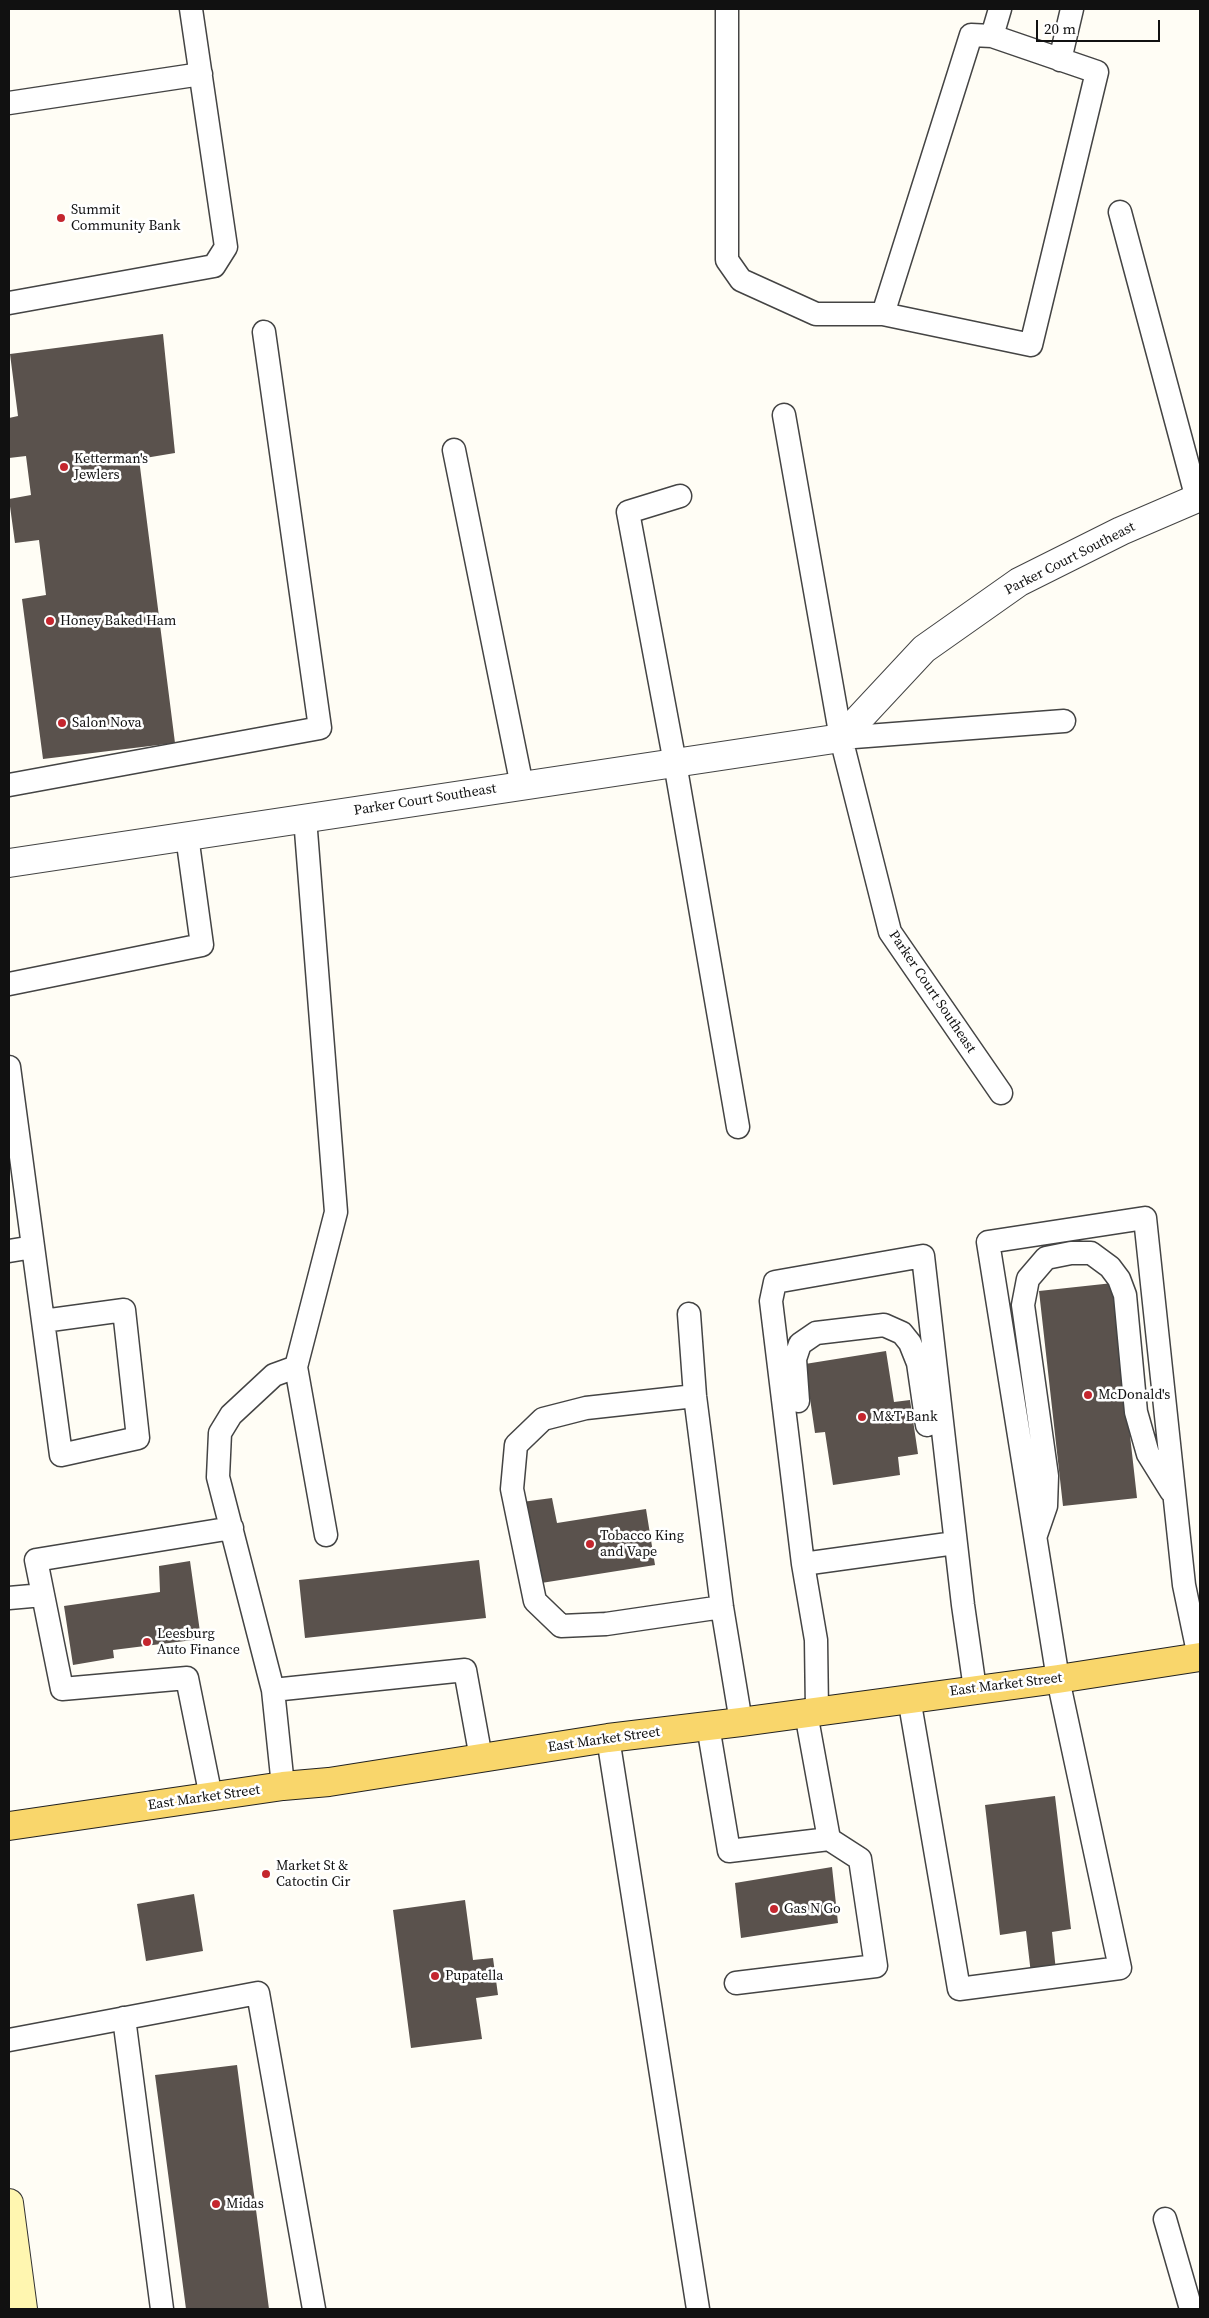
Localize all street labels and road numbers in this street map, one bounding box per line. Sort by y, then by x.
street label: Parker Court Southeast [1002,519,1138,599]
street label: Parker Court Southeast [353,780,497,820]
street label: Parker Court Southeast [885,928,979,1056]
street label: East Market Street [949,1670,1063,1700]
street label: East Market Street [547,1724,661,1756]
street label: East Market Street [147,1782,261,1814]

